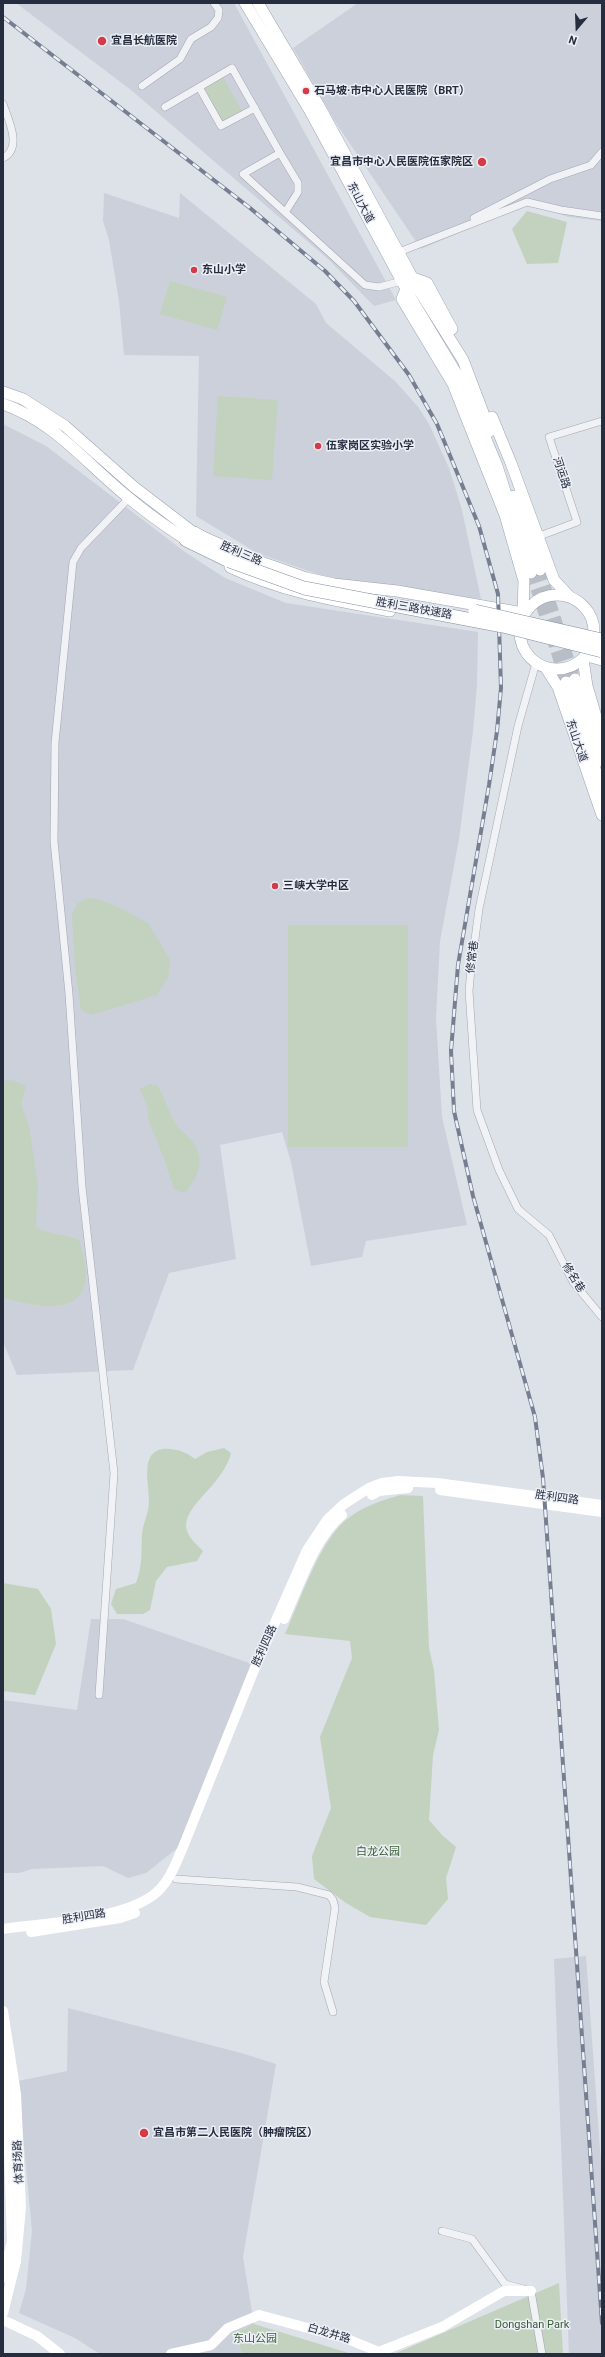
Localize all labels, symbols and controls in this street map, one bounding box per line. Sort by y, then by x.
north arrow [557,8,597,48]
text: N [567,32,579,47]
place label: 宜昌长航医院 [111,34,177,48]
marker: 宜昌长航医院 [96,35,108,47]
place label: 石马坡·市中心人民医院（BRT） [314,84,470,98]
marker: 石马坡·市中心人民医院（BRT） [301,86,311,96]
place label: 宜昌市中心人民医院伍家院区 [330,155,473,169]
marker: 宜昌市中心人民医院伍家院区 [476,156,488,168]
street label: 东山大道 [344,180,376,226]
place label: 东山小学 [202,263,246,277]
marker: 东山小学 [189,265,199,275]
place label: 伍家岗区实验小学 [326,439,414,453]
marker: 伍家岗区实验小学 [313,441,323,451]
street label: 河运路 [550,455,572,491]
street label: 胜利三路 [218,539,264,569]
street label: 胜利三路快速路 [375,596,453,622]
street label: 东山大道 [563,718,589,764]
place label: 三峡大学中区 [283,879,349,893]
marker: 三峡大学中区 [270,881,280,891]
street label: 修常巷 [464,940,482,974]
street label: 修名巷 [559,1261,587,1295]
street label: 胜利四路 [534,1488,580,1508]
street label: 胜利四路 [250,1623,280,1669]
park label: 白龙公园 [356,1845,400,1859]
street label: 胜利四路 [61,1907,107,1927]
place label: 宜昌市第二人民医院（肿瘤院区） [153,2126,318,2140]
marker: 宜昌市第二人民医院（肿瘤院区） [138,2127,150,2139]
street label: 体育场路 [11,2140,27,2184]
park label: Dongshan Park [495,2318,569,2332]
street label: 白龙井路 [306,2322,352,2346]
park label: 东山公园 [233,2332,277,2346]

